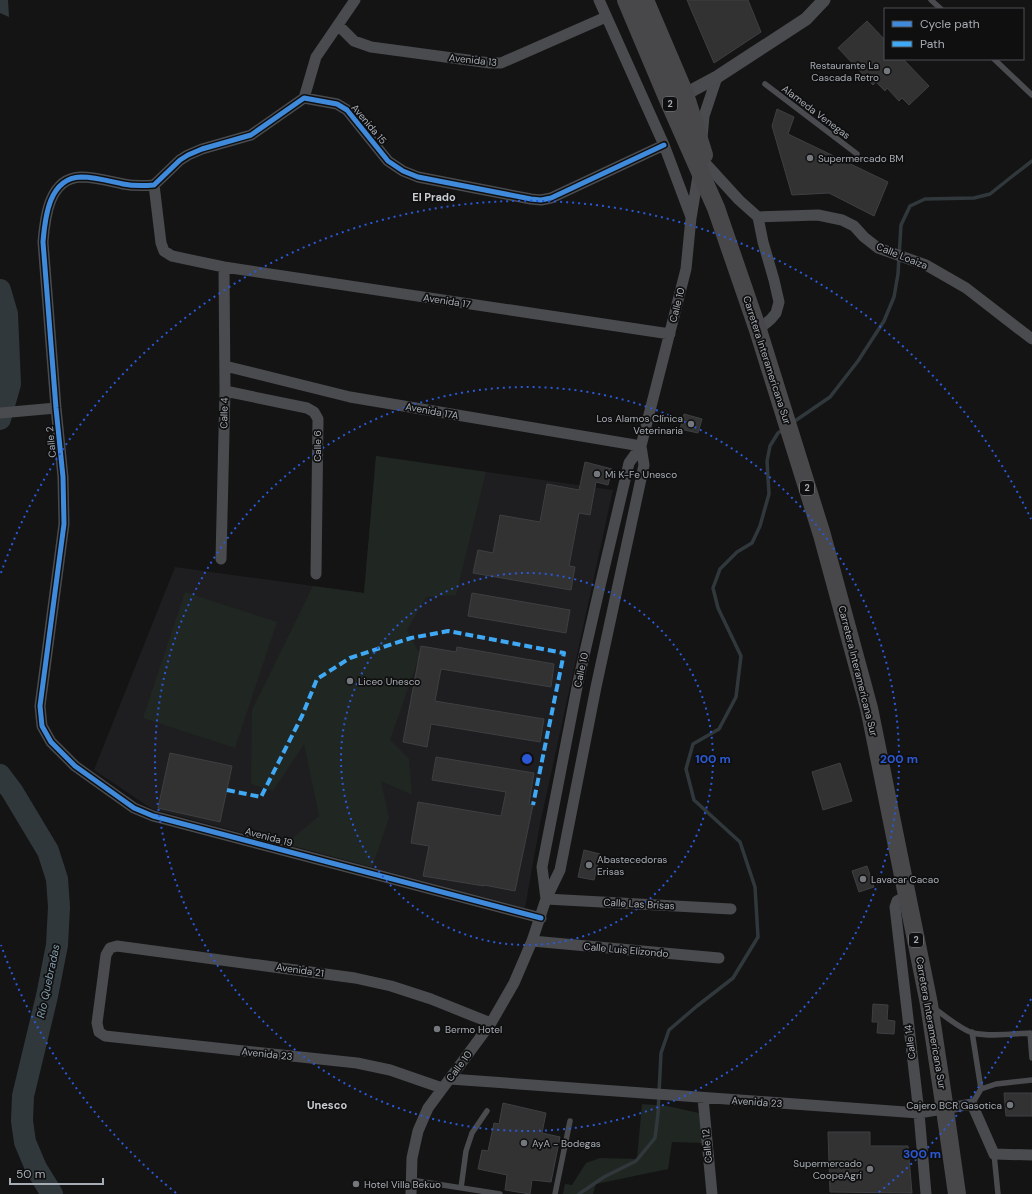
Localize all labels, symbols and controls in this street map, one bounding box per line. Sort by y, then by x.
legend [884,8,1024,60]
text: Cycle path [920,16,980,32]
text: Path [920,36,945,52]
street label: Avenida 13 [448,51,498,69]
place label: Restaurante La Cascada Retro [810,59,879,84]
marker: Restaurante La Cascada Retro [882,66,892,76]
street label: Alameda Venegas [779,82,853,142]
road number: 2 [663,97,677,111]
street label: Avenida 15 [348,101,390,147]
place label: Supermercado BM [818,152,904,165]
marker: Supermercado BM [805,153,815,163]
district label: El Prado [412,190,456,204]
street label: Calle Loaiza [874,240,930,272]
street label: Calle 10 [666,286,688,324]
street label: Avenida 17 [422,291,472,311]
street label: Carretera Interamericana Sur [740,294,794,426]
street label: Calle 4 [217,397,231,429]
street label: Avenida 17A [404,400,460,422]
place label: Los Alamos Clínica Veterinaria [597,412,683,437]
marker: Los Alamos Clínica Veterinaria [686,419,696,429]
street label: Calle 2 [43,426,59,458]
street label: Calle 6 [311,430,324,462]
place label: Mi K-Fe Unesco [605,468,677,481]
marker: Mi K-Fe Unesco [592,469,602,479]
road number: 2 [800,481,814,495]
street label: Carretera Interamericana Sur [835,604,881,738]
street label: Calle 10 [571,651,591,689]
place label: Liceo Unesco [358,675,420,688]
marker: Liceo Unesco [345,676,355,686]
text: 100 m [695,751,731,767]
text: 200 m [880,751,918,767]
centre of rings [520,752,534,766]
street label: Avenida 19 [244,824,294,850]
place label: Abastecedoras Erisas [597,853,667,878]
marker: Abastecedoras Erisas [584,860,594,870]
place label: Lavacar Cacao [871,873,939,886]
marker: Lavacar Cacao [858,874,868,884]
street label: Calle Las Brisas [603,896,675,912]
road number: 2 [909,933,923,947]
street label: Calle Luis Elizondo [583,940,669,960]
water label: Río Quebradas [33,942,63,1019]
street label: Carretera Interamericana Sur [913,956,949,1090]
street label: Avenida 21 [275,960,325,980]
place label: Bermo Hotel [445,1023,502,1036]
marker: Bermo Hotel [432,1024,442,1034]
street label: Calle 14 [901,1024,919,1060]
street label: Avenida 23 [241,1045,293,1063]
street label: Calle 10 [443,1048,475,1084]
street label: Avenida 23 [731,1094,783,1110]
district label: Unesco [307,1098,347,1112]
place label: Cajero BCR Gasotica [906,1099,1002,1112]
marker: Cajero BCR Gasotica [1005,1100,1015,1110]
street label: Calle 12 [699,1128,715,1164]
place label: AyA - Bodegas [532,1137,601,1150]
marker: AyA - Bodegas [519,1138,529,1148]
text: 300 m [903,1146,941,1162]
place label: Supermercado CoopeAgri [793,1157,862,1182]
scale bar [10,1160,103,1186]
marker: Supermercado CoopeAgri [865,1164,875,1174]
text: 50 m [16,1166,45,1182]
place label: Hotel Villa Bekuo [364,1178,441,1191]
marker: Hotel Villa Bekuo [351,1179,361,1189]

